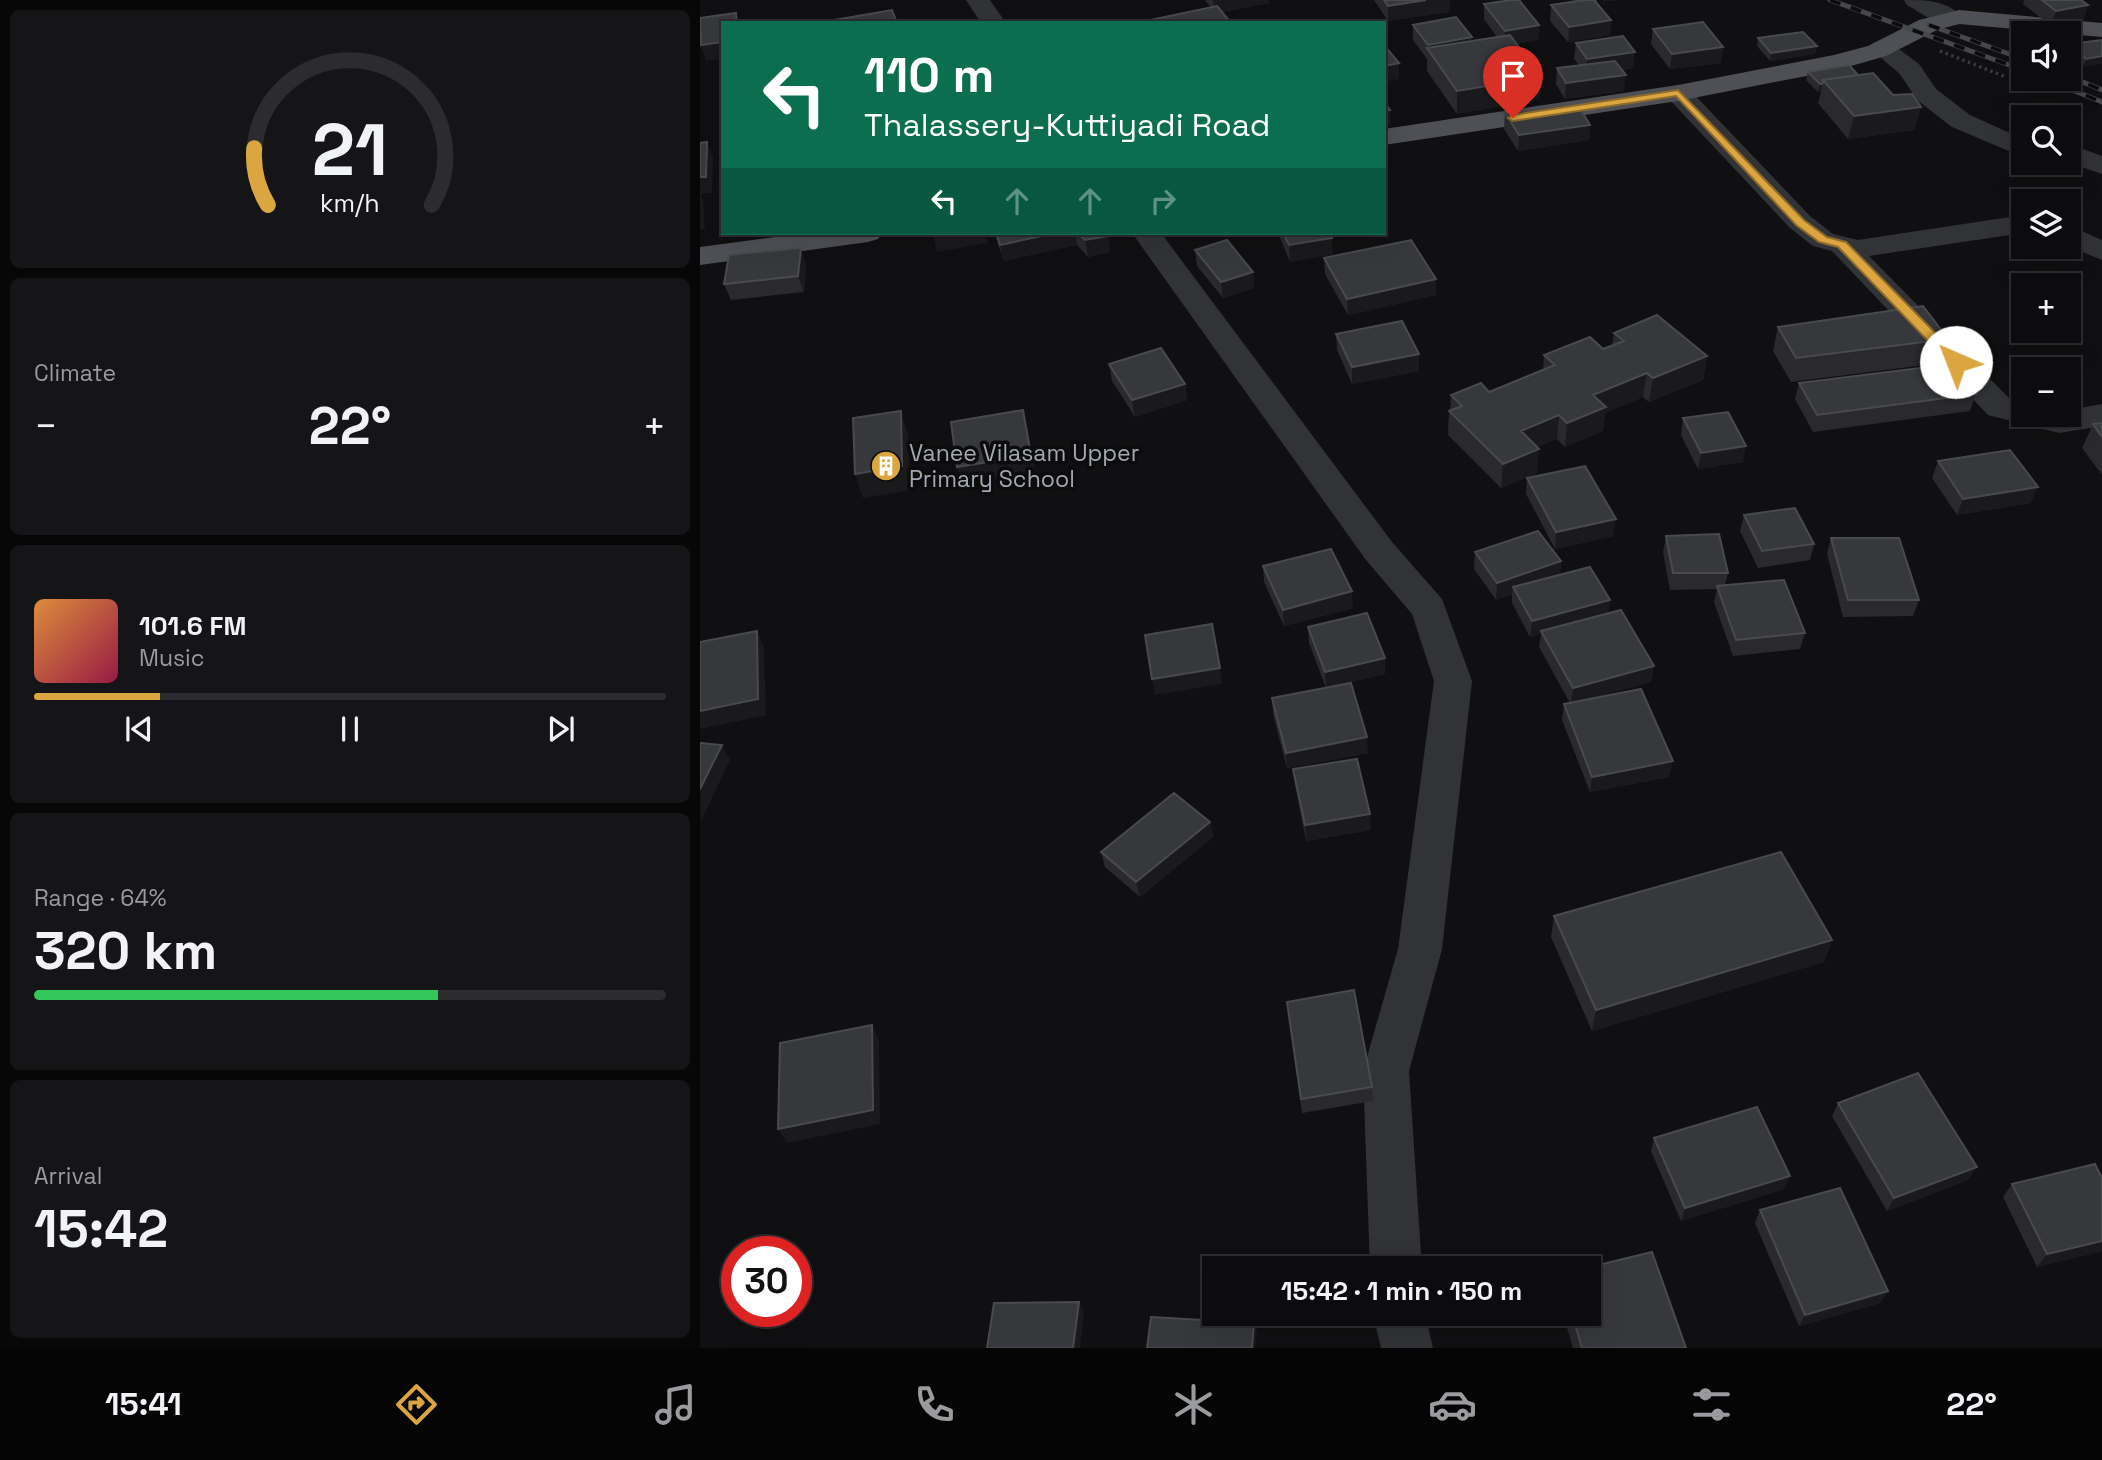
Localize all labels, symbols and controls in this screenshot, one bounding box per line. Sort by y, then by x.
map controls [2011,21,2081,427]
button: sound [2011,21,2081,91]
text: 110 m [864,44,994,106]
pin [1483,46,1543,118]
icon: left [749,49,840,140]
icon: arrive [1494,57,1532,95]
text: 21 [312,103,388,196]
text: Thalassery-Kuttiyadi Road [864,105,1270,145]
button: search [2011,105,2081,175]
icon: left [925,182,963,220]
icon: ahead [998,182,1036,220]
icon: ahead [1071,182,1109,220]
icon: right [1144,182,1182,220]
text: km/h [320,187,380,219]
button: layers [2011,189,2081,259]
button: + [2011,273,2081,343]
position arrow [1919,325,1993,399]
button: − [2011,357,2081,427]
text: Climate [34,358,116,388]
text: 22° [309,393,391,459]
text: − [34,402,58,450]
text: + [642,402,666,450]
place label: Vanee Vilasam Upper Primary School [909,438,1139,494]
building icon: Vanee Vilasam Upper Primary School [869,449,903,483]
text: 101.6 FM [139,609,246,643]
text: Music [139,643,204,673]
icon: previous [120,710,158,748]
icon: pause [331,710,369,748]
icon: next [542,710,580,748]
text: Range · 64% [34,883,167,913]
text: 320 km [34,918,217,984]
text: Arrival [34,1161,102,1191]
text: 15:42 [34,1196,168,1262]
speed limit sign: 30 [721,1236,812,1327]
text: 15:42 · 1 min · 150 m [1281,1274,1522,1308]
icon: directions [392,1380,441,1429]
icon: music [651,1380,700,1429]
icon: phone [910,1380,959,1429]
icon: climate [1169,1380,1218,1429]
icon: car [1428,1380,1477,1429]
icon: filters [1687,1380,1736,1429]
text: 15:41 [105,1384,182,1424]
text: 22° [1946,1384,1997,1424]

